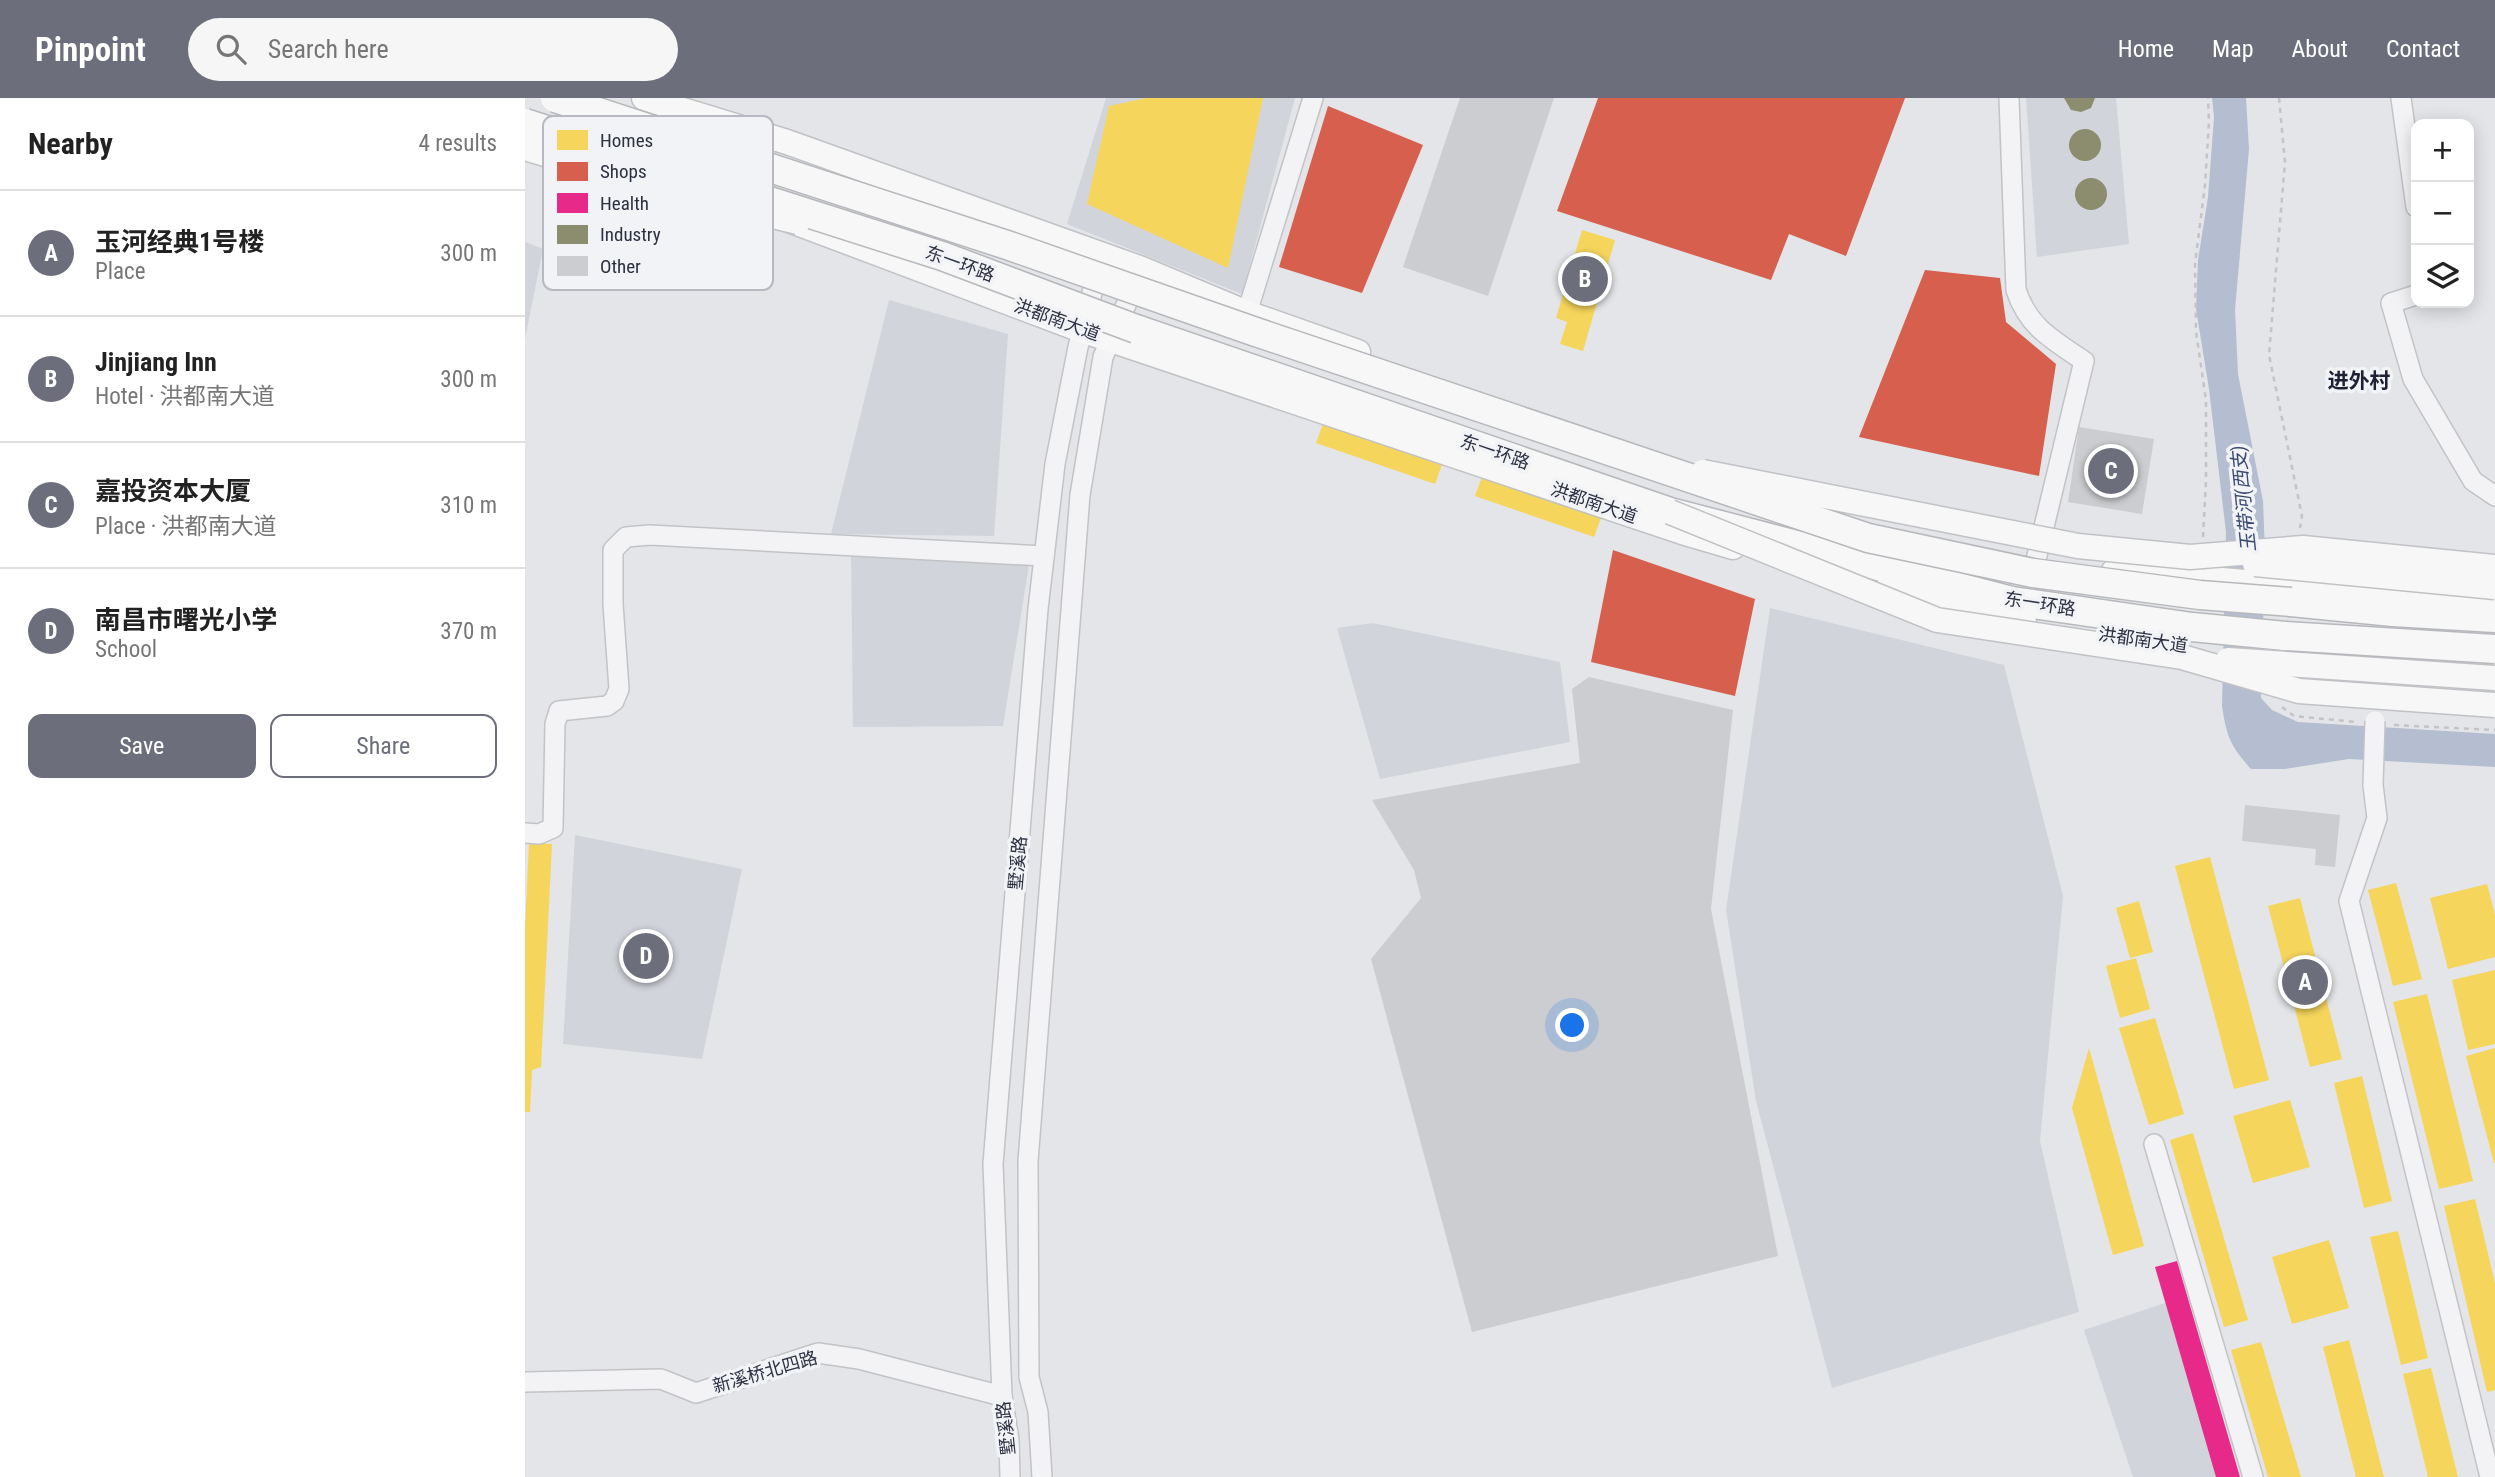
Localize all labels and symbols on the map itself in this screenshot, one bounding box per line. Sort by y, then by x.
legend [543,116,773,290]
text: Homes [600,129,653,152]
text: Shops [600,160,647,183]
text: Health [600,192,649,215]
text: Industry [600,223,661,246]
street label: 东一环路 [923,241,998,286]
pin: B [1562,253,1608,305]
text: Other [600,255,641,278]
street label: 洪都南大道 [1011,294,1103,345]
district label: 进外村 [2328,369,2391,393]
street label: 东一环路 [1458,430,1533,473]
pin: C [2088,445,2134,497]
water label: 玉带河(西支) [2226,445,2261,553]
street label: 洪都南大道 [1548,478,1640,527]
street label: 东一环路 [2003,588,2077,620]
street label: 洪都南大道 [2097,623,2189,656]
street label: 墅溪路 [1005,835,1030,891]
pin: D [623,930,669,982]
pin: A [2282,956,2328,1008]
your location [1555,1008,1589,1042]
street label: 新溪桥北四路 [710,1347,820,1396]
street label: 墅溪路 [992,1400,1019,1456]

